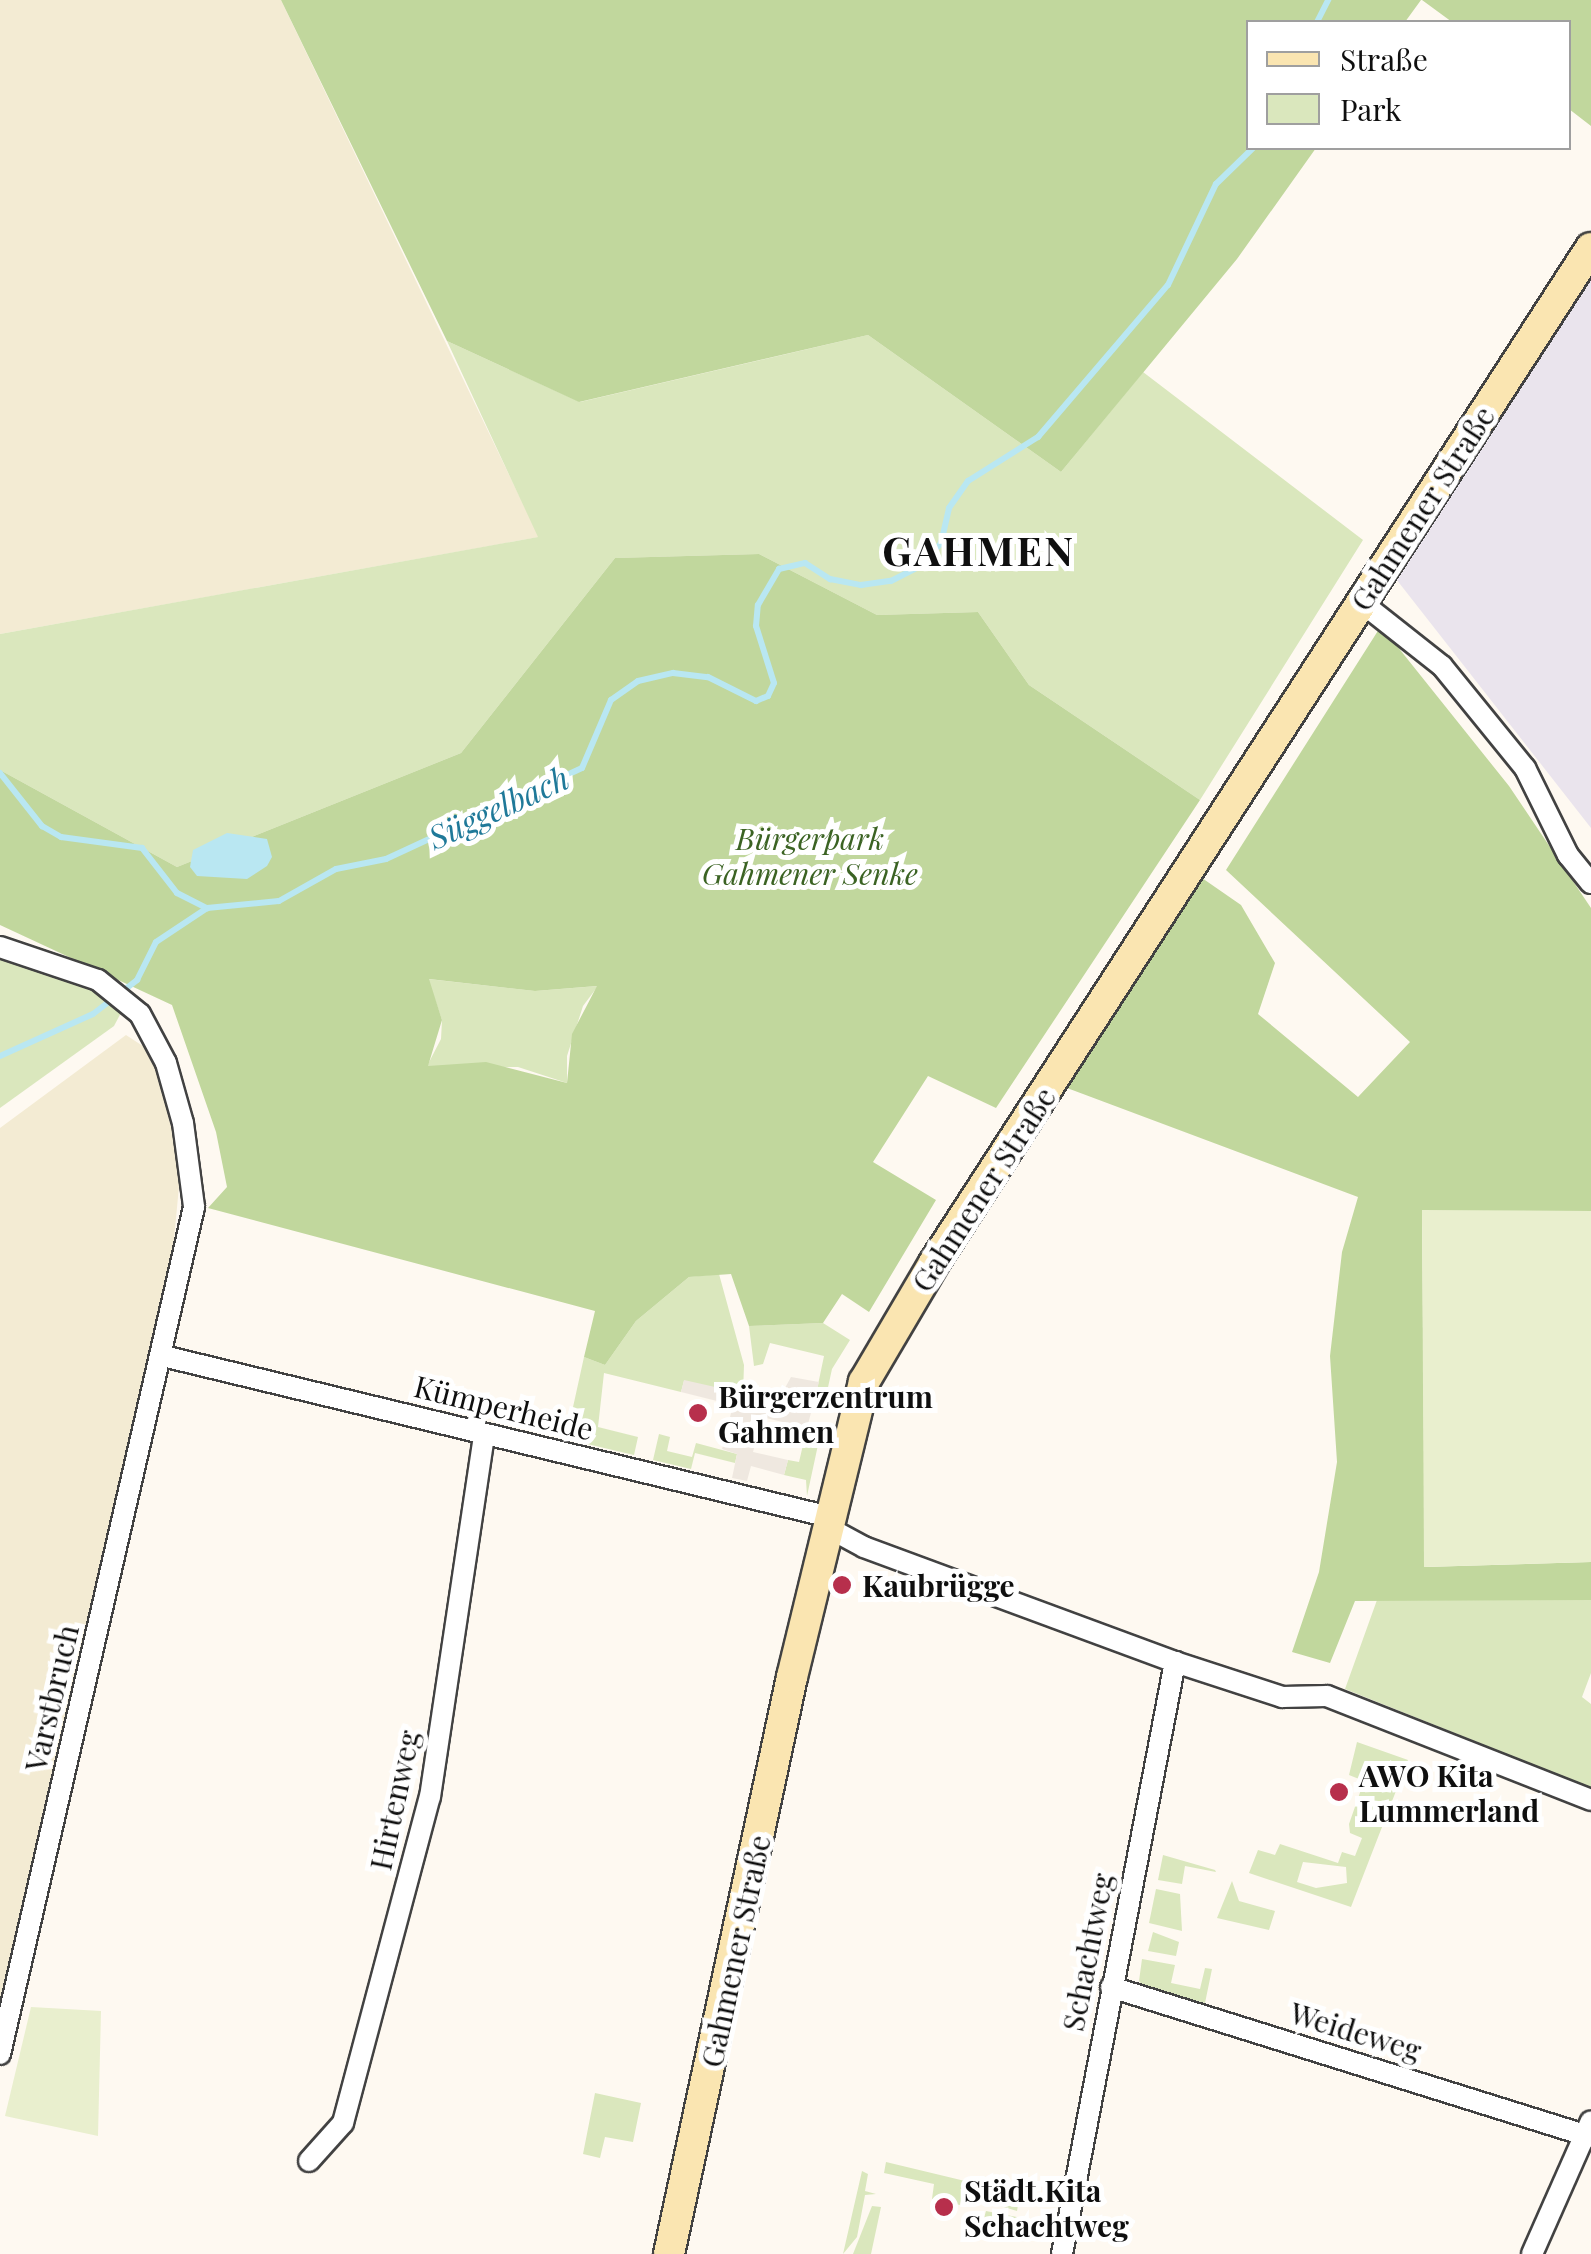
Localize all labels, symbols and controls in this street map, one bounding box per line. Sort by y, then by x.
legend [1246,20,1571,150]
text: Straße [1340,39,1428,79]
text: Park [1340,89,1402,129]
street label: Gahmener Straße [1342,399,1502,617]
district label: GAHMEN [882,526,1076,574]
water label: Süggelbach [421,758,575,856]
park label: Bürgerpark Gahmener Senke [702,820,918,890]
street label: Gahmener Straße [903,1080,1063,1298]
street label: Kümperheide [411,1367,597,1447]
place label: Bürgerzentrum Gahmen [718,1378,933,1448]
marker: Bürgerzentrum Gahmen [687,1402,709,1424]
place label: Kaubrügge [862,1567,1015,1603]
marker: Kaubrügge [831,1574,853,1596]
street label: Varstbruch [17,1621,85,1775]
street label: Hirtenweg [362,1727,426,1873]
place label: AWO Kita Lummerland [1359,1757,1539,1828]
marker: AWO Kita Lummerland [1328,1781,1350,1803]
street label: Gahmener Straße [693,1831,777,2071]
street label: Schachtweg [1054,1870,1120,2034]
street label: Weideweg [1286,1994,1426,2068]
place label: Städt.Kita Schachtweg [964,2172,1129,2242]
marker: Städt.Kita Schachtweg [933,2196,955,2218]

